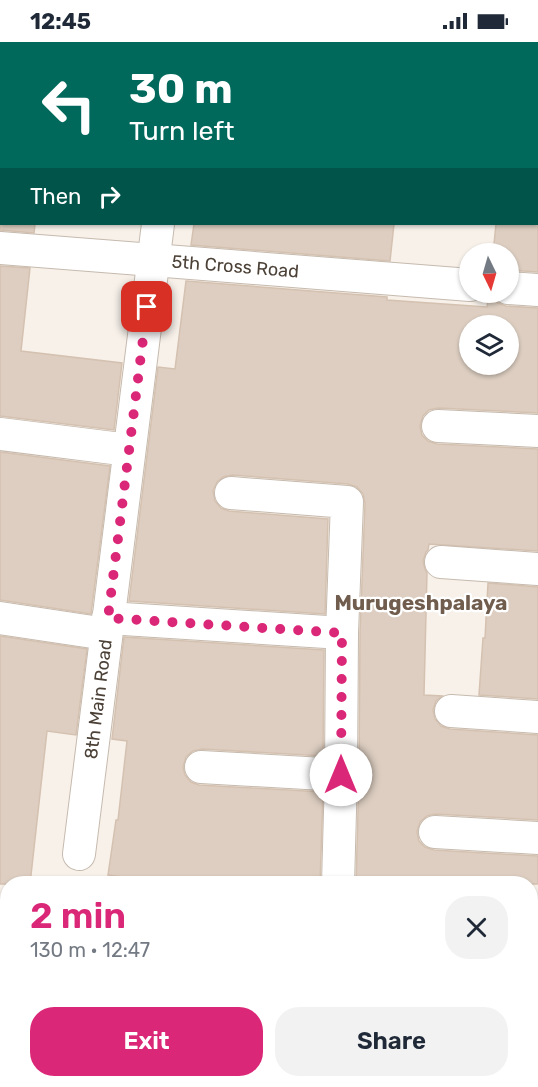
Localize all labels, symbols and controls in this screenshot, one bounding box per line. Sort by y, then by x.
text: 12:45 [30,8,91,35]
text: 30 m [129,64,233,114]
icon: left [30,66,108,144]
text: Turn left [129,115,234,147]
icon: right [93,180,126,213]
text: Then [30,183,81,210]
north arrow [459,243,519,303]
map controls [459,243,519,375]
street label: 5th Cross Road [171,251,300,282]
pin [121,281,172,332]
icon: arrive [130,290,163,323]
button: layers [459,315,519,375]
district label: Murugeshpalaya [334,590,508,615]
street label: 8th Main Road [80,638,117,760]
position arrow [309,743,373,807]
text: 2 min [30,894,126,937]
button: close [445,896,508,959]
text: 130 m · 12:47 [30,938,150,962]
button: Exit [30,1007,263,1076]
button: Share [275,1007,508,1076]

